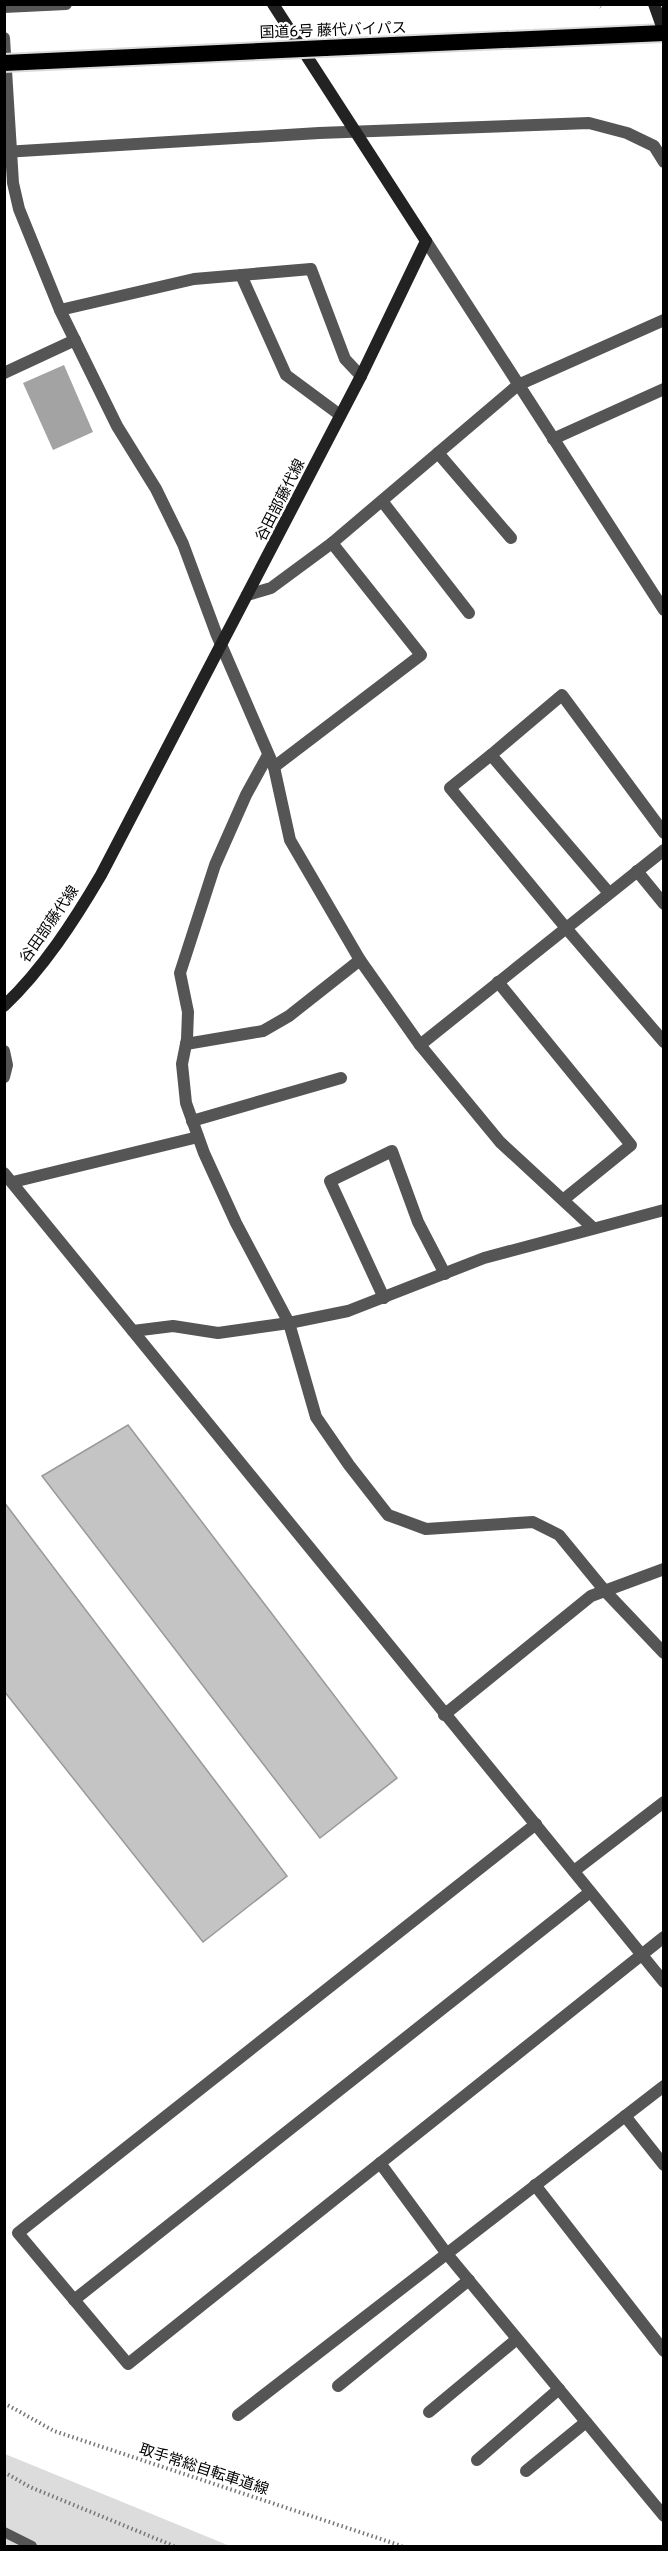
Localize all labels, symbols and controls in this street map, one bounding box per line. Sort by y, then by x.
street label: 国道6号 藤代バイパス [259,18,407,44]
street label: 谷田部藤代線 [252,456,310,545]
street label: 谷田部藤代線 [16,882,84,967]
street label: 取手常総自転車道線 [136,2441,271,2500]

